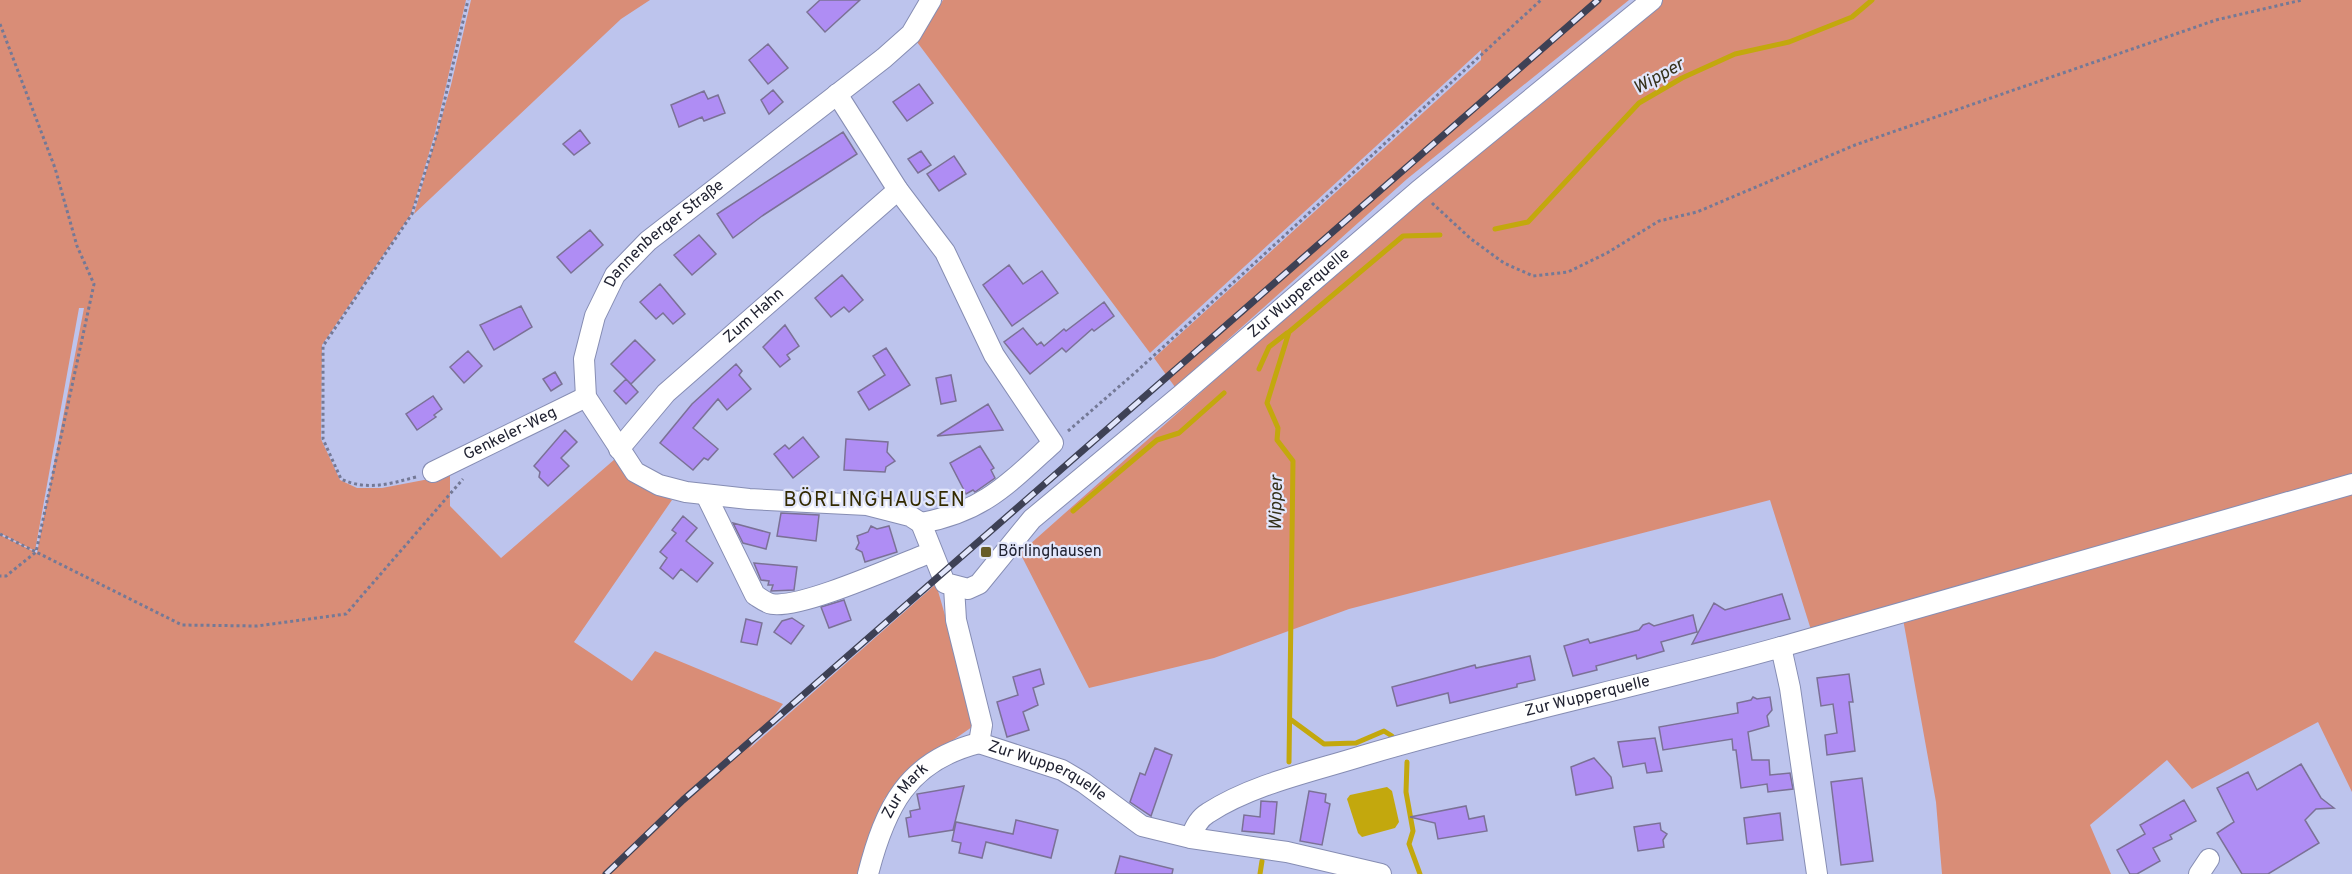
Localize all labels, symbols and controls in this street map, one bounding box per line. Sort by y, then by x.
water label: Wipper [1630,53,1690,100]
street label: Dannenberger Straße [600,176,728,291]
street label: Zur Wupperquelle [1244,244,1354,343]
street label: Zum Hahn [719,284,788,348]
street label: Genkeler-Weg [460,403,560,465]
water label: Wipper [1265,473,1289,531]
district label: BÖRLINGHAUSEN [783,487,967,514]
place label: Börlinghausen [998,542,1102,562]
marker: Börlinghausen [979,545,993,559]
street label: Zur Wupperquelle [1523,672,1652,722]
street label: Zur Wupperquelle [985,737,1110,806]
street label: Zur Mark [878,759,933,822]

